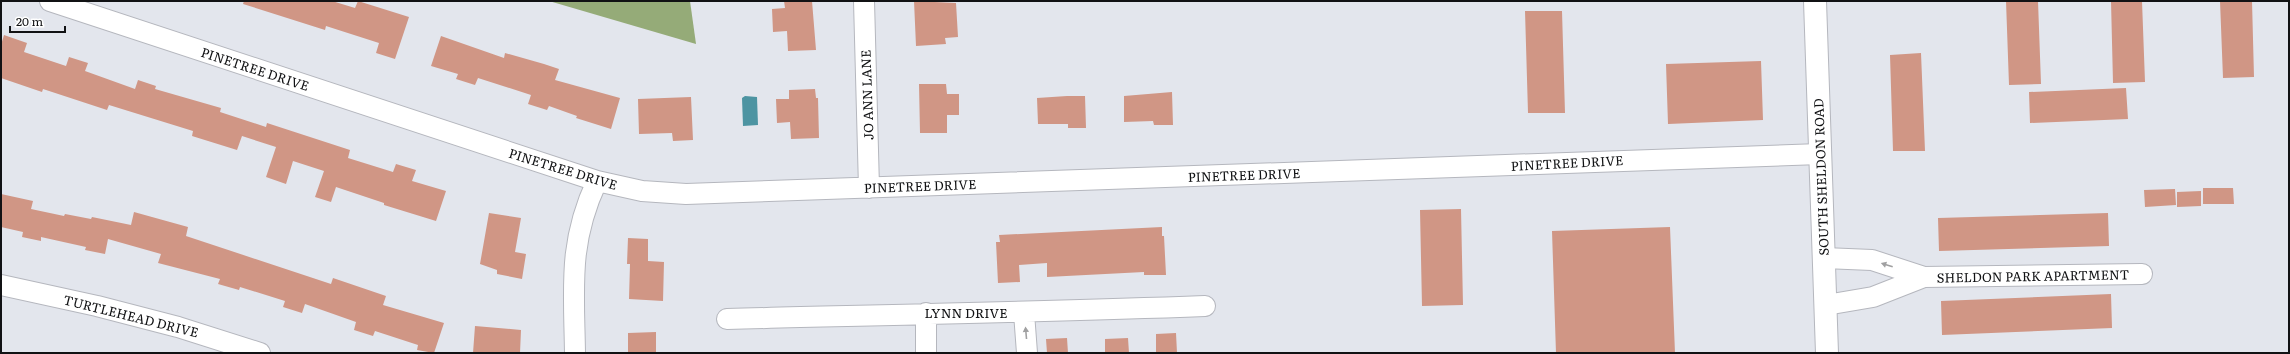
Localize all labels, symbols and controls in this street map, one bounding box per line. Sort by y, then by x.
scale bar [10,8,65,34]
text: 20 m [16,12,43,30]
street label: PINETREE DRIVE [199,42,312,95]
street label: JO ANN LANE [855,49,878,141]
street label: SOUTH SHELDON ROAD [1808,98,1833,256]
street label: PINETREE DRIVE [507,143,620,194]
street label: PINETREE DRIVE [1510,150,1624,175]
street label: PINETREE DRIVE [1187,163,1301,186]
street label: PINETREE DRIVE [863,174,977,197]
one-way arrow [1881,262,1893,268]
street label: SHELDON PARK APARTMENT [1937,264,2130,287]
street label: TURTLEHEAD DRIVE [62,290,201,341]
street label: LYNN DRIVE [924,303,1008,322]
one-way arrow [1022,327,1029,339]

